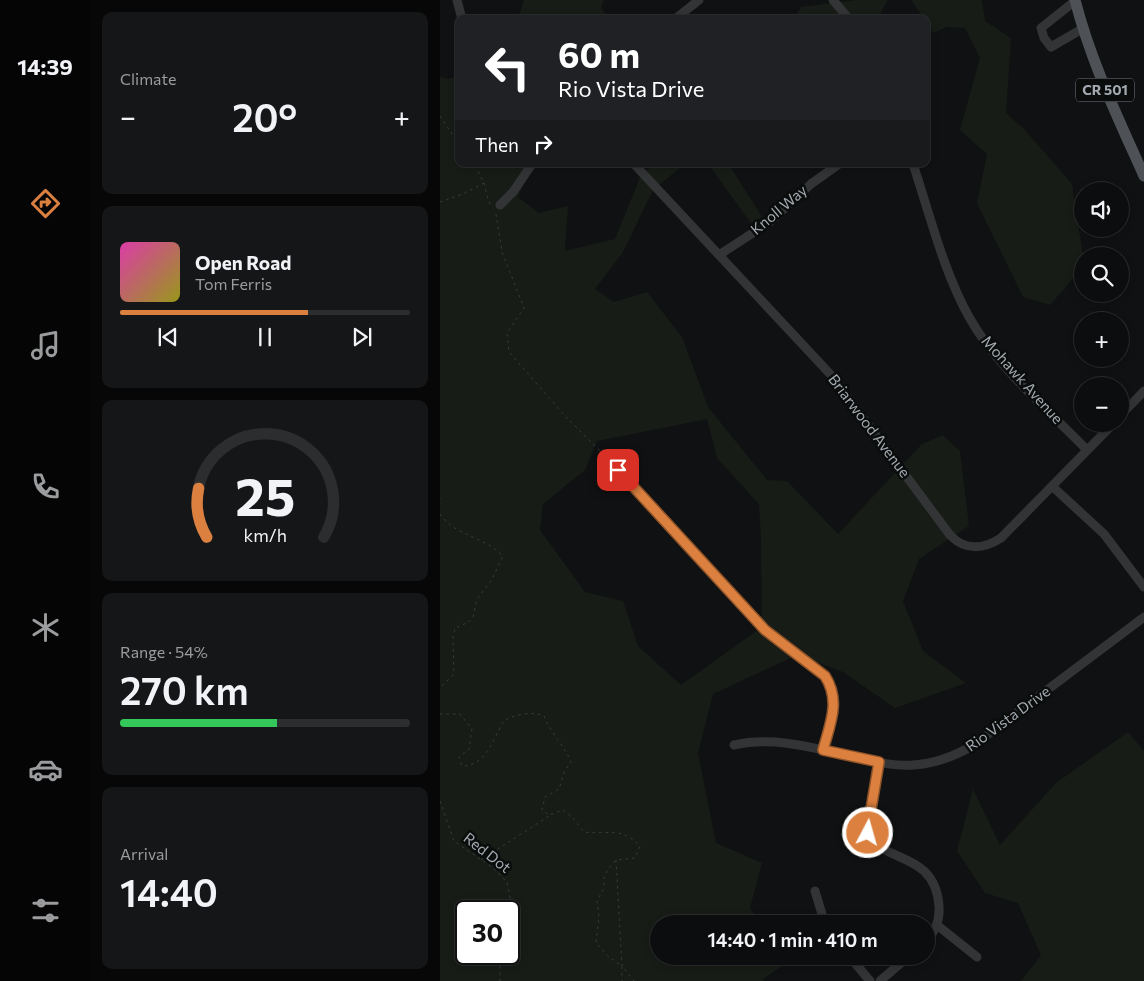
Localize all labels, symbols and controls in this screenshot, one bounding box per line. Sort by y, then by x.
text: 60 m [558,32,640,75]
icon: left [475,35,540,100]
text: 14:39 [17,53,73,80]
text: Climate [120,69,176,88]
text: Rio Vista Drive [558,75,704,102]
road number: CR 501 [1076,78,1134,102]
text: 20° [232,93,297,140]
text: − [120,99,136,133]
text: + [394,99,410,133]
icon: right [529,130,557,158]
text: Then [475,133,519,156]
street label: Knoll Way [747,180,810,238]
map controls [1074,182,1129,432]
button: sound [1074,182,1129,237]
icon: directions [28,186,63,221]
button: search [1074,247,1129,302]
text: Open Road [195,251,291,274]
text: Tom Ferris [195,274,272,293]
button: + [1074,312,1129,367]
icon: previous [154,323,182,351]
icon: pause [251,323,279,351]
icon: next [348,323,376,351]
icon: music [28,328,63,363]
street label: Mohawk Avenue [978,331,1067,427]
street label: Briarwood Avenue [825,370,915,481]
button: − [1074,377,1129,432]
pin [597,449,639,491]
icon: arrive [604,456,632,484]
text: 25 [235,463,295,527]
icon: phone [28,469,63,504]
text: km/h [243,524,287,546]
icon: climate [28,610,63,645]
text: Range · 54% [120,642,208,661]
text: 270 km [120,666,249,713]
street label: Rio Vista Drive [962,682,1053,755]
icon: car [28,752,63,787]
position arrow [841,806,893,858]
street label: Red Dot [460,828,515,876]
text: Arrival [120,844,168,863]
text: 14:40 [120,868,218,915]
icon: filters [28,893,63,928]
speed limit sign: 30 [455,900,520,965]
text: 14:40 · 1 min · 410 m [707,928,878,951]

